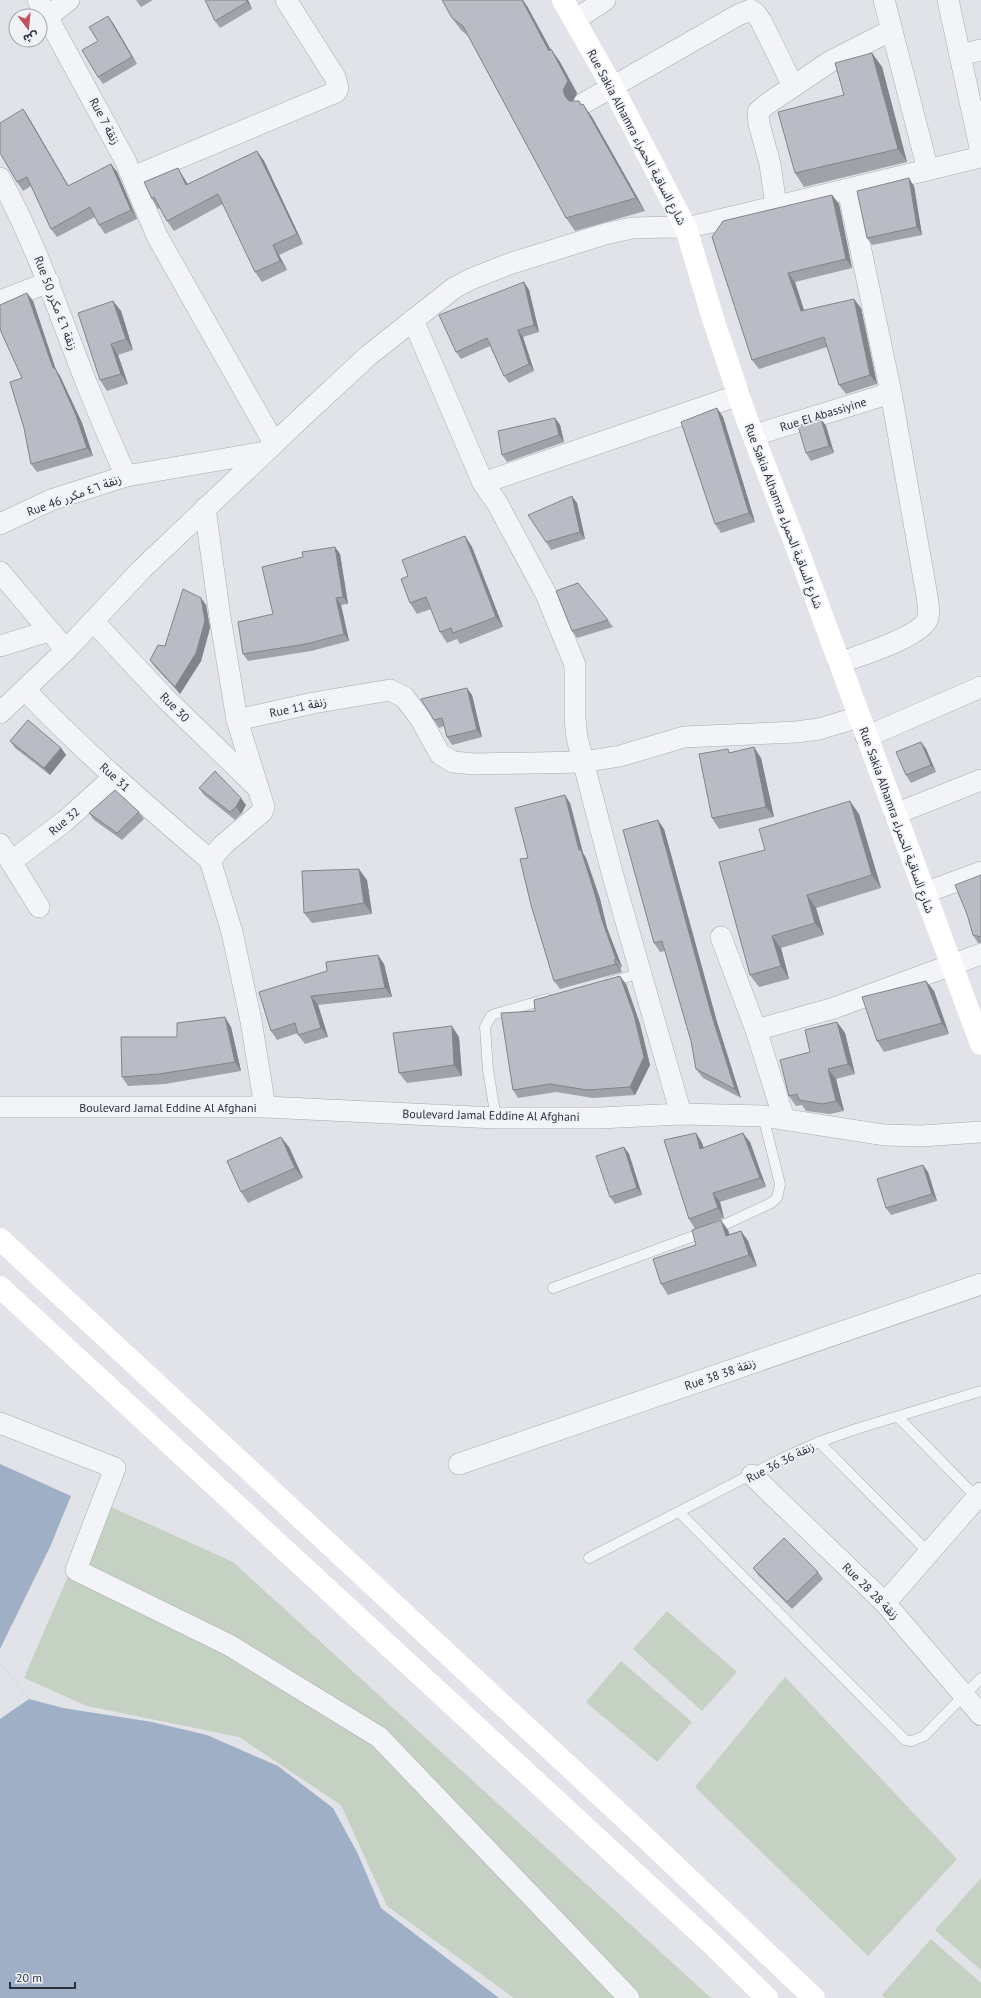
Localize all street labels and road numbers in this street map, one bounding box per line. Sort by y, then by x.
street label: Rue Sakia Alhamra شارع الساقية الحمراء [582,47,690,228]
street label: Rue 7 زنقة [86,95,124,147]
street label: Rue 50 زنقة ٤٦ مكرر [31,254,81,352]
street label: Rue El Abassiyine [778,394,868,434]
street label: Rue Sakia Alhamra شارع الساقية الحمراء [740,421,826,611]
street label: Rue 46 زنقة ٤٦ مكرر [25,471,123,519]
street label: Rue 30 [157,689,193,725]
street label: Rue 11 زنقة [268,694,328,720]
street label: Rue Sakia Alhamra شارع الساقية الحمراء [854,725,938,916]
street label: Rue 31 [97,759,133,795]
street label: Rue 32 [45,804,83,838]
street label: Boulevard Jamal Eddine Al Afghani [79,1100,257,1115]
street label: Boulevard Jamal Eddine Al Afghani [402,1106,580,1124]
street label: Rue 38 زنقة 38 [682,1355,758,1393]
street label: Rue 36 زنقة 36 [743,1438,817,1486]
street label: Rue 28 زنقة 28 [839,1559,903,1623]

